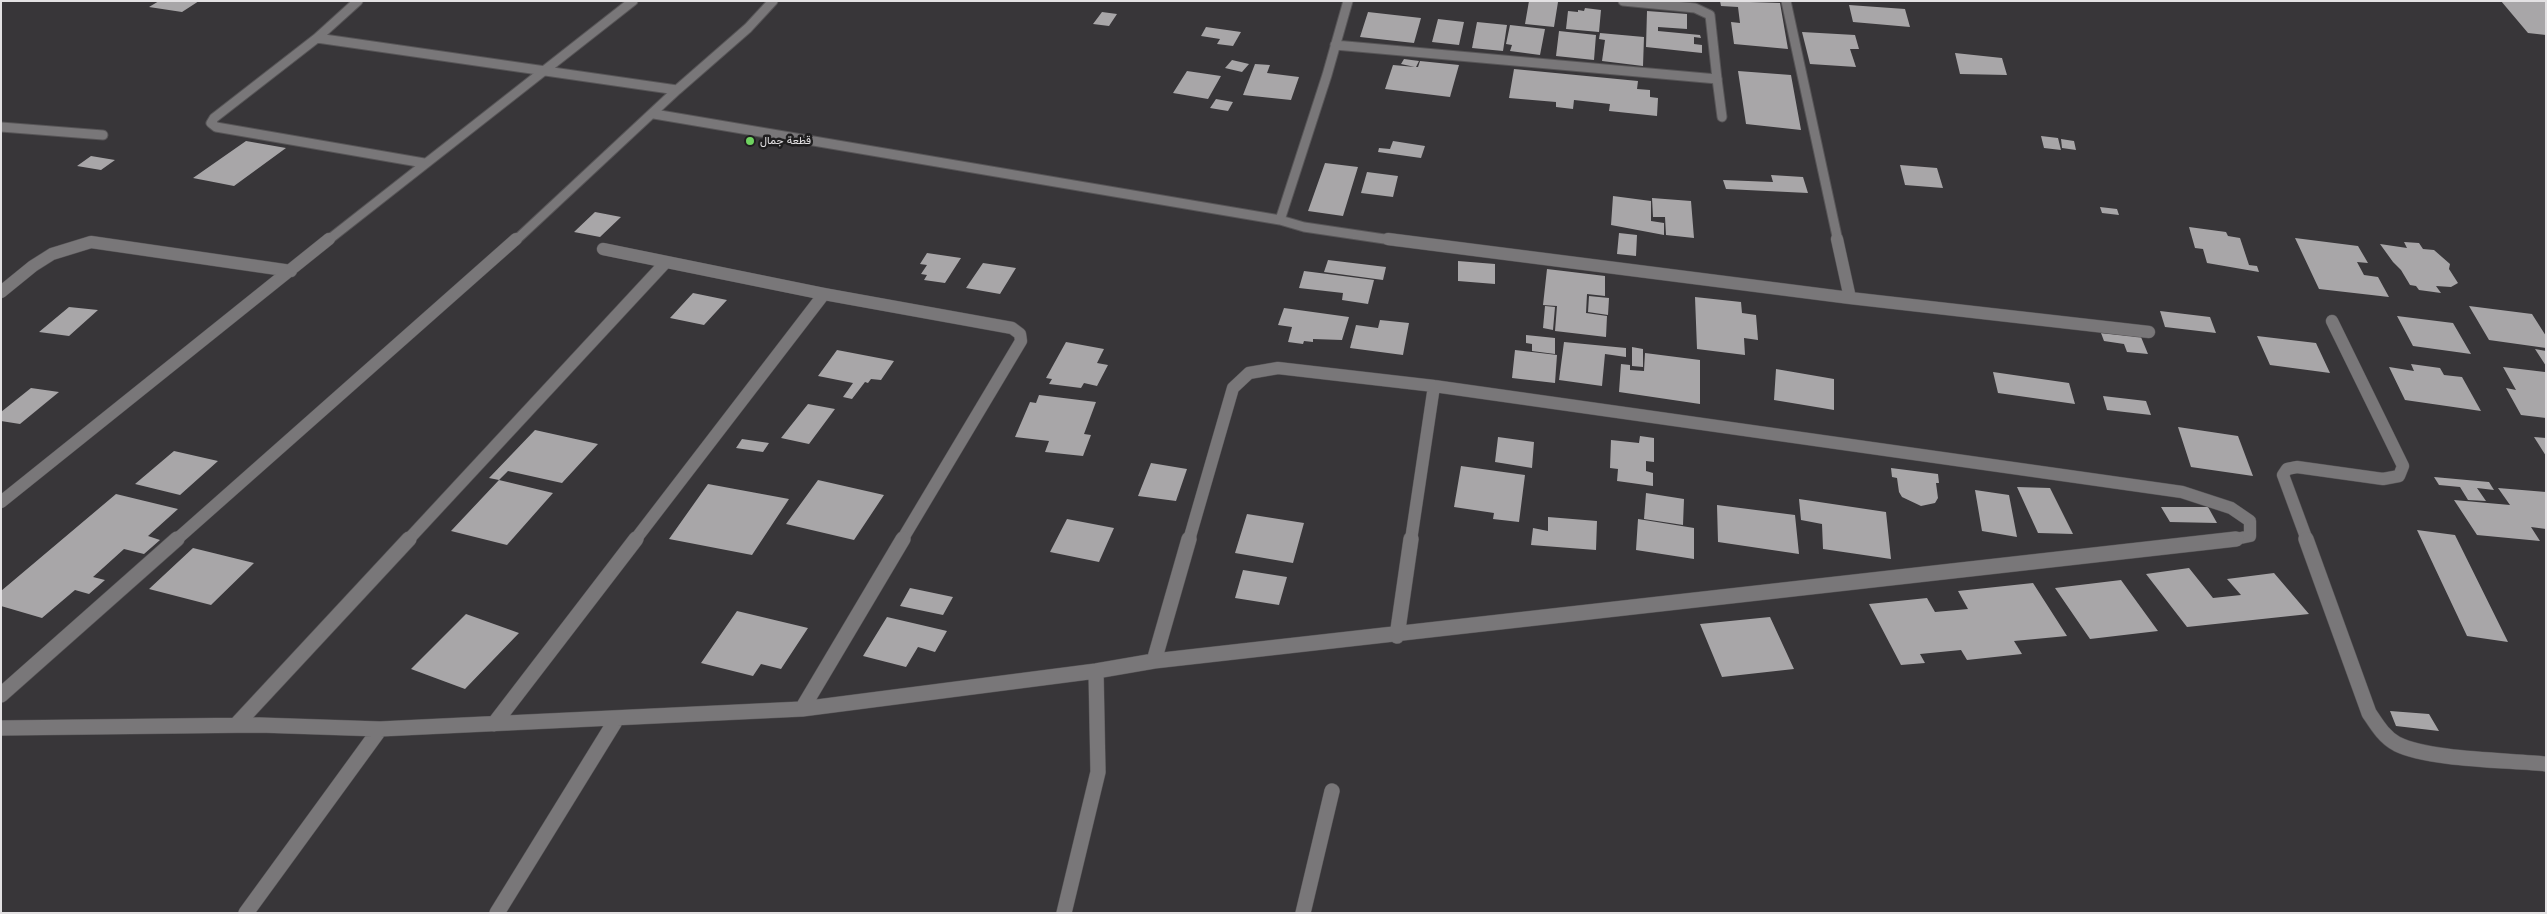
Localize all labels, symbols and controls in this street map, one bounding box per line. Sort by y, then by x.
place label: قطعة جمال [760,134,811,148]
marker: قطعة جمال [744,135,756,147]

